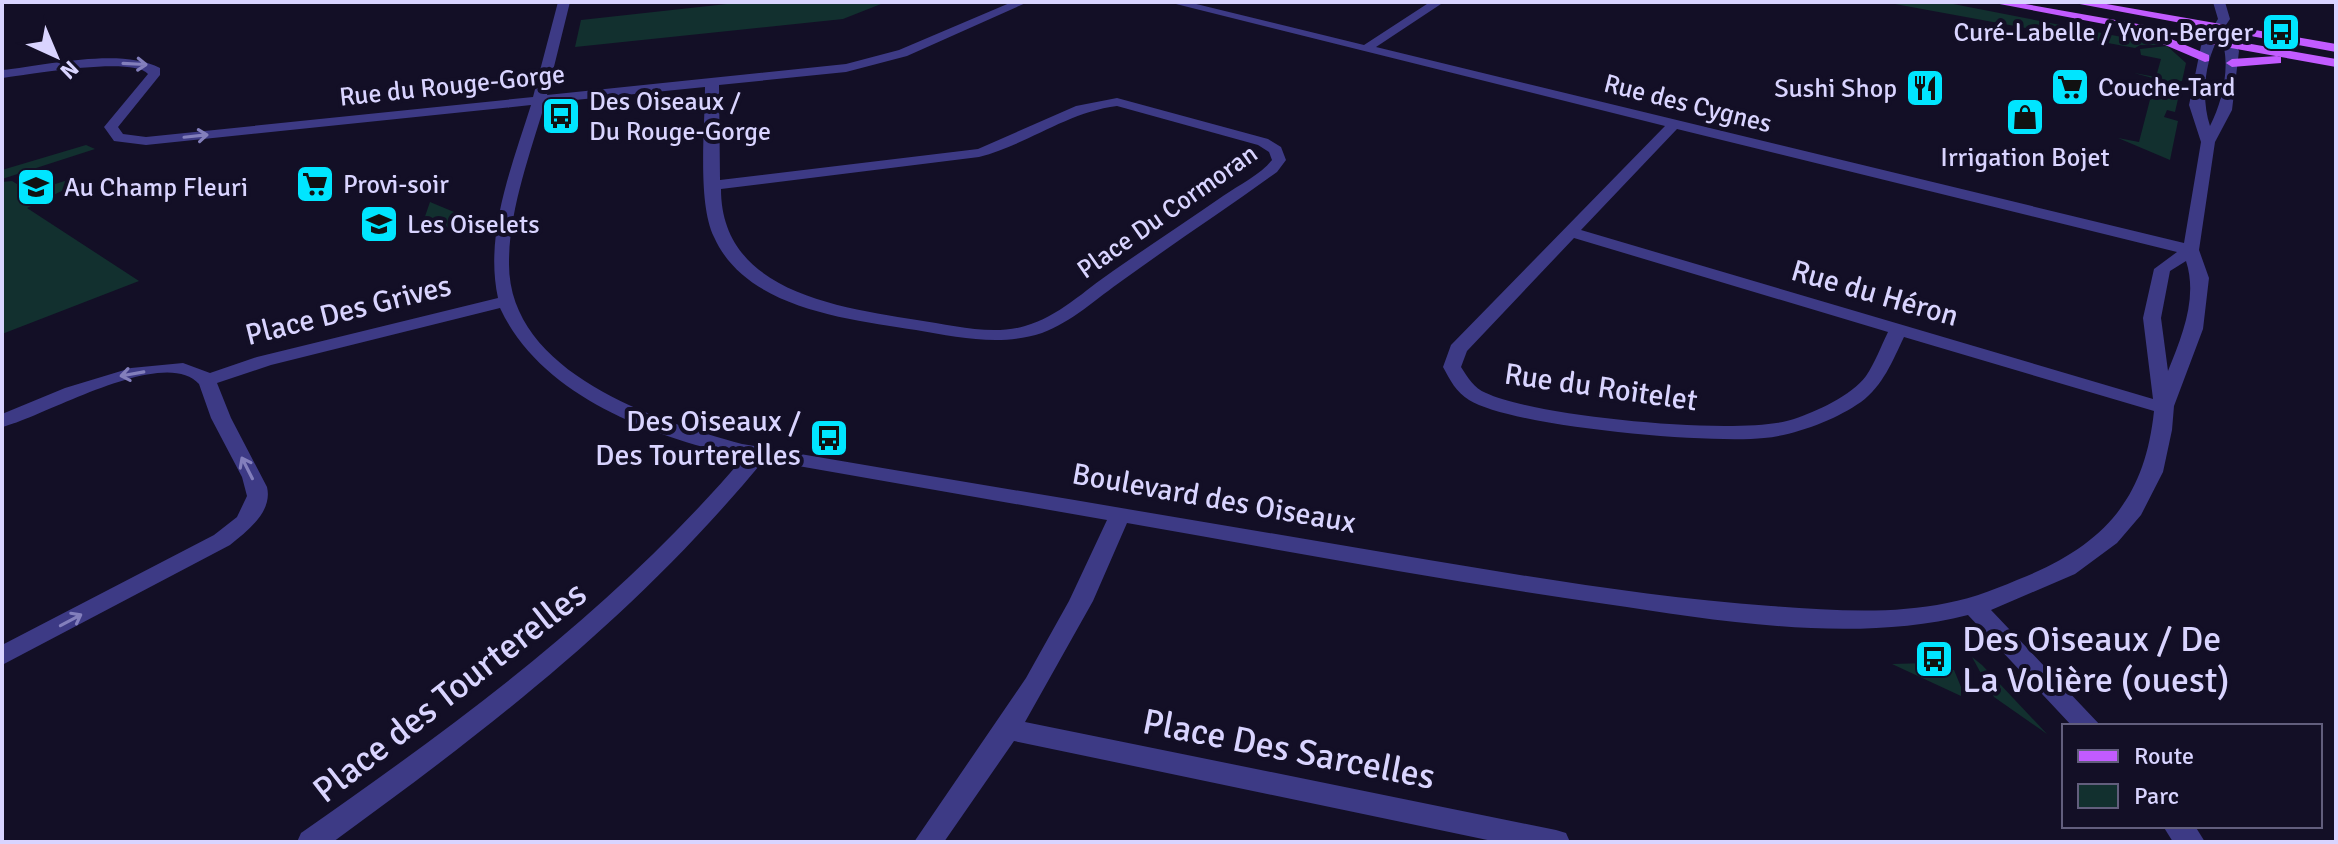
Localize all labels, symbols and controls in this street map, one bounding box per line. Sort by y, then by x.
bus stop icon: Curé-Labelle / Yvon-Berger [2260,11,2302,53]
north arrow [16,16,96,96]
place label: Curé-Labelle / Yvon-Berger [1953,17,2253,49]
text: N [55,55,84,85]
one-way arrow [121,57,148,72]
street label: Rue du Rouge-Gorge [338,58,567,114]
supermarket icon: Couche-Tard [2049,66,2091,108]
restaurant icon: Sushi Shop [1904,67,1946,109]
street label: Rue des Cygnes [1601,68,1775,140]
place label: Couche-Tard [2098,72,2236,104]
place label: Sushi Shop [1774,73,1897,105]
place label: Des Oiseaux / Du Rouge-Gorge [589,86,771,148]
bus stop icon: Des Oiseaux / Du Rouge-Gorge [540,95,582,137]
shop icon: Irrigation Bojet [2004,96,2046,138]
one-way arrow [182,128,209,143]
street label: Place Du Cormoran [1071,138,1264,286]
place label: Irrigation Bojet [1940,142,2110,174]
supermarket icon: Provi-soir [294,163,336,205]
school or university icon: Au Champ Fleuri [15,166,57,208]
place label: Provi-soir [343,169,449,201]
place label: Au Champ Fleuri [64,172,248,204]
school or university icon: Les Oiselets [358,203,400,245]
place label: Les Oiselets [407,209,540,241]
street label: Rue du Héron [1787,252,1963,335]
street label: Place Des Grives [241,267,455,354]
street label: Rue du Roitelet [1502,356,1700,419]
one-way arrow [120,368,145,383]
place label: Des Oiseaux / Des Tourterelles [595,403,801,474]
bus stop icon: Des Oiseaux / Des Tourterelles [808,417,850,459]
street label: Boulevard des Oiseaux [1069,455,1359,542]
one-way arrow [239,457,254,481]
street label: Place des Tourterelles [304,571,596,813]
one-way arrow [59,612,83,628]
place label: Des Oiseaux / De La Volière (ouest) [1962,617,2229,703]
bus stop icon: Des Oiseaux / De La Volière (ouest) [1913,638,1955,680]
street label: Place Des Sarcelles [1139,699,1439,800]
legend [2062,724,2322,828]
text: Route [2134,741,2194,771]
text: Parc [2134,781,2179,811]

